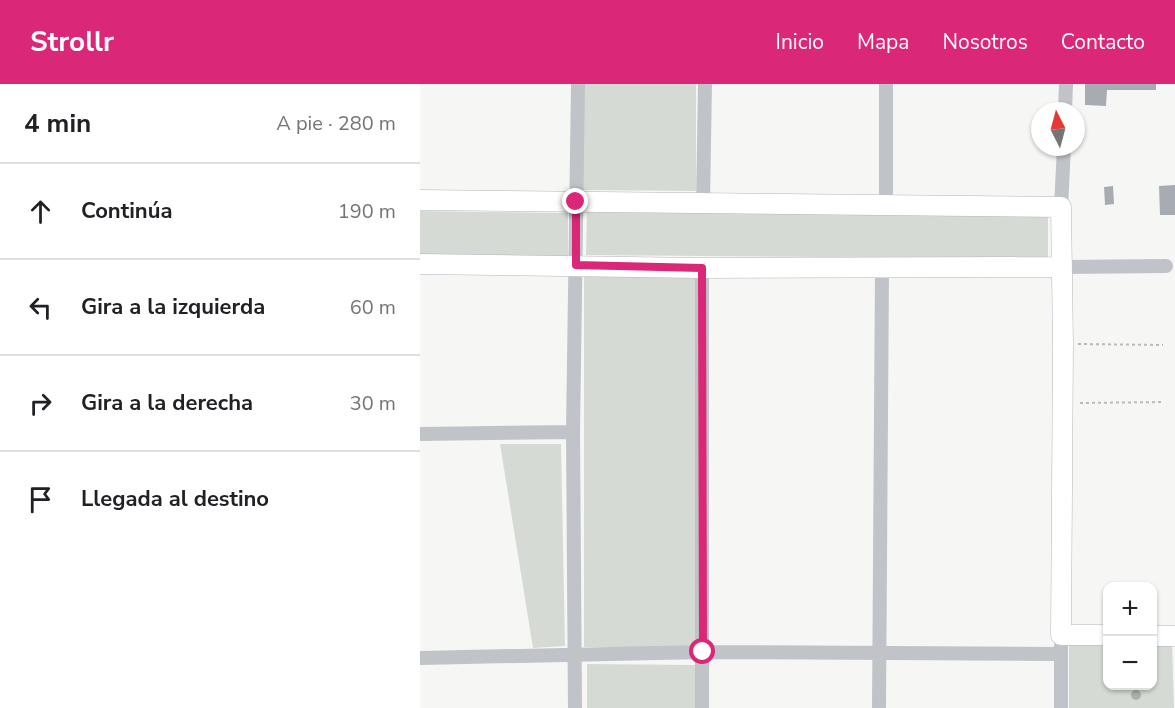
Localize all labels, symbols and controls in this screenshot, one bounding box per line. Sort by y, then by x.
text: Strollr [30,23,114,61]
text: Inicio [776,28,824,56]
text: Mapa [857,28,909,56]
text: Nosotros [942,28,1028,56]
text: Contacto [1061,28,1145,56]
north arrow [1031,102,1085,156]
text: 4 min [24,106,91,141]
text: A pie · 280 m [276,110,396,137]
route end [562,188,588,214]
icon: ahead [24,195,57,228]
text: Continúa [81,196,172,226]
text: 190 m [338,198,396,225]
icon: left [24,291,57,324]
text: Gira a la izquierda [81,292,265,322]
text: 60 m [350,294,396,321]
icon: right [24,387,57,420]
text: Gira a la derecha [81,388,253,418]
text: 30 m [350,390,396,417]
icon: arrive [24,483,57,516]
text: Llegada al destino [81,484,269,514]
map controls [1103,582,1157,690]
button: + [1103,582,1157,636]
button: − [1103,636,1157,690]
route start [689,638,715,664]

